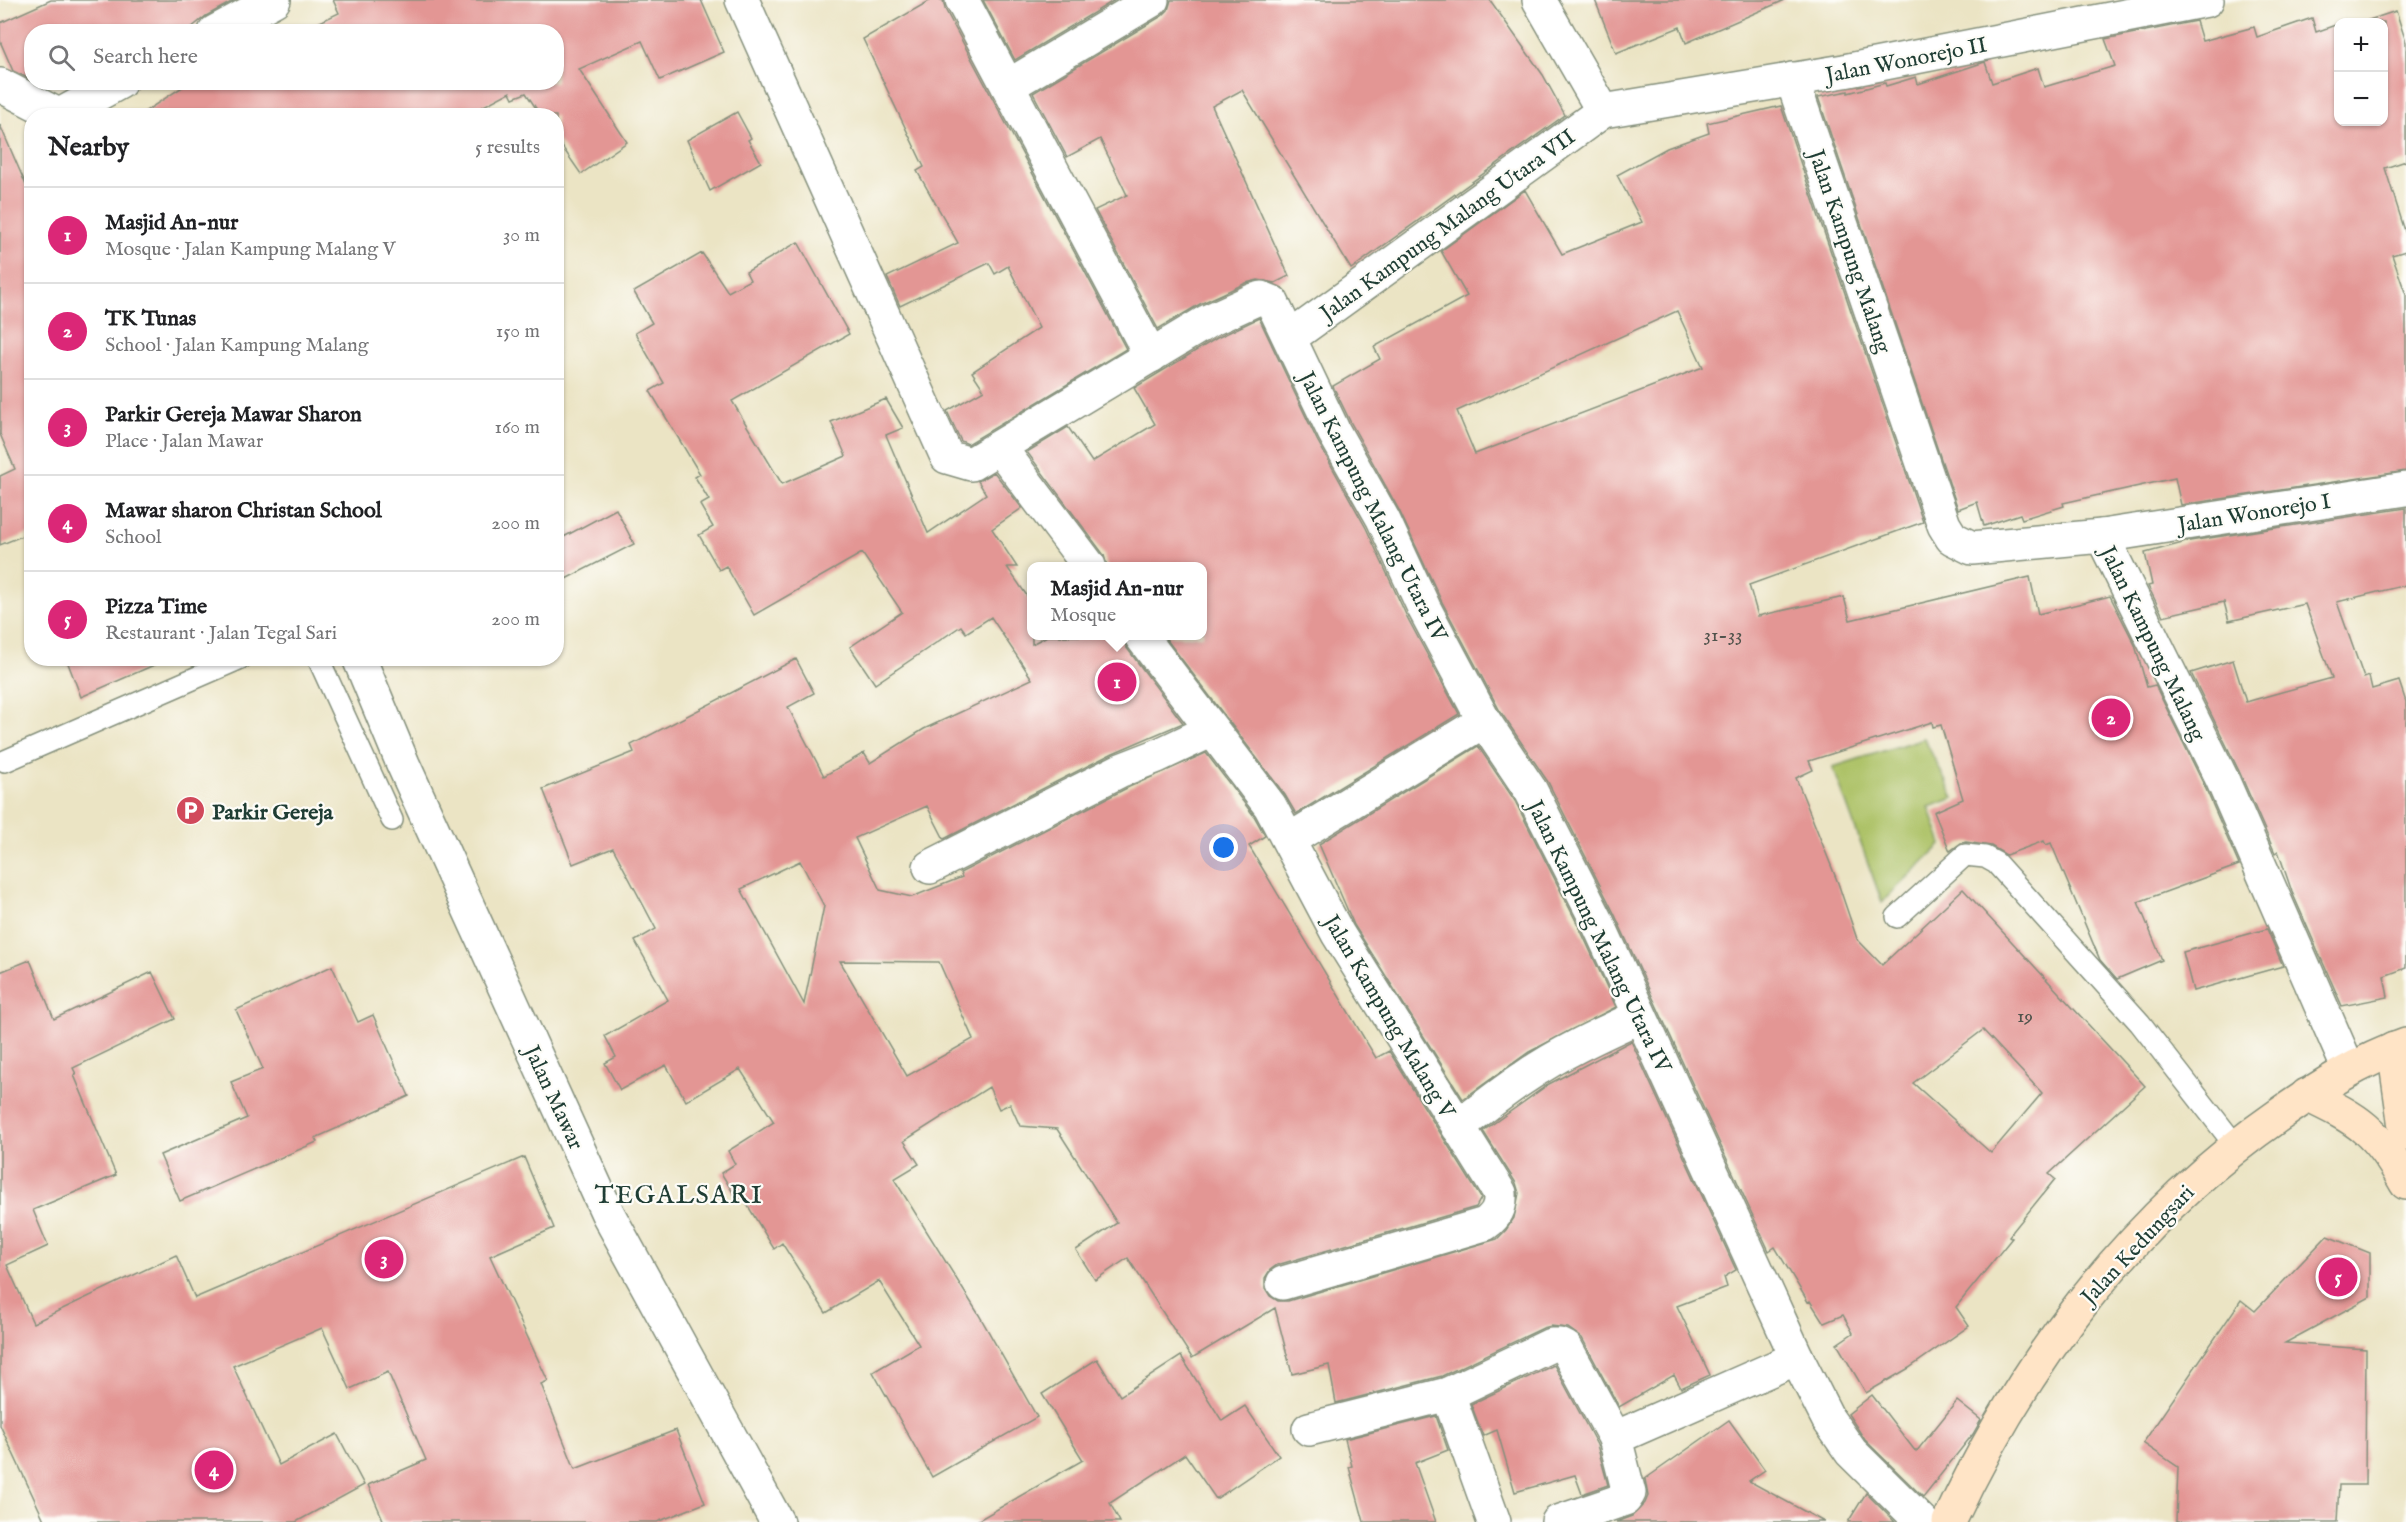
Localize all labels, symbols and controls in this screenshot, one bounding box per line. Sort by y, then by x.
map controls [2334,18,2388,126]
button: + [2334,18,2388,72]
search box [24,24,564,90]
street label: Jalan Wonorejo II [1820,32,1990,91]
icon: search [45,41,78,74]
text: Search here [93,43,198,71]
button: − [2334,72,2388,126]
street label: Jalan Kampung Malang Utara VII [1312,123,1581,330]
text: Nearby [48,131,129,164]
text: 5 results [475,135,540,160]
street label: Jalan Kampung Malang [1800,143,1897,358]
text: Masjid An-nur [105,209,238,237]
text: 1 [64,223,71,248]
text: 30 m [503,223,540,248]
text: Mosque · Jalan Kampung Malang V [105,237,395,262]
text: TK Tunas [105,305,196,333]
text: 2 [63,319,72,344]
text: 150 m [496,319,540,344]
text: School · Jalan Kampung Malang [105,333,369,358]
street label: Jalan Kampung Malang Utara IV [1290,364,1453,647]
text: Parkir Gereja Mawar Sharon [105,401,362,429]
text: 3 [64,415,71,440]
text: 160 m [494,415,540,440]
text: Place · Jalan Mawar [105,429,263,454]
street label: Jalan Wonorejo I [2173,488,2333,540]
text: Mawar sharon Christan School [105,497,382,525]
text: 4 [63,511,72,536]
text: 200 m [491,511,540,536]
text: School [105,525,161,550]
street label: Jalan Kampung Malang [2092,539,2212,747]
popup [1027,562,1207,640]
text: Masjid An-nur [1050,575,1184,603]
text: Pizza Time [105,593,207,621]
text: Mosque [1050,603,1116,628]
text: 5 [64,607,71,632]
text: 200 m [491,607,540,632]
text: Restaurant · Jalan Tegal Sari [105,621,337,646]
house number: 31-33 [1703,623,1743,648]
pin: 1 [1098,660,1136,704]
pin: 2 [2092,696,2130,740]
street label: Jalan Kampung Malang Utara IV [1519,793,1677,1078]
parking icon: Parkir Gereja [175,795,207,827]
place label: Parkir Gereja [212,799,334,827]
your location [1209,833,1238,862]
street label: Jalan Kampung Malang V [1315,908,1461,1124]
house number: 19 [2017,1004,2033,1029]
street label: Jalan Mawar [516,1039,590,1154]
district label: TEGALSARI [595,1179,763,1212]
street label: Jalan Kedungsari [2074,1179,2201,1313]
pin: 3 [364,1236,404,1282]
pin: 5 [2318,1254,2358,1300]
pin: 4 [194,1448,234,1492]

